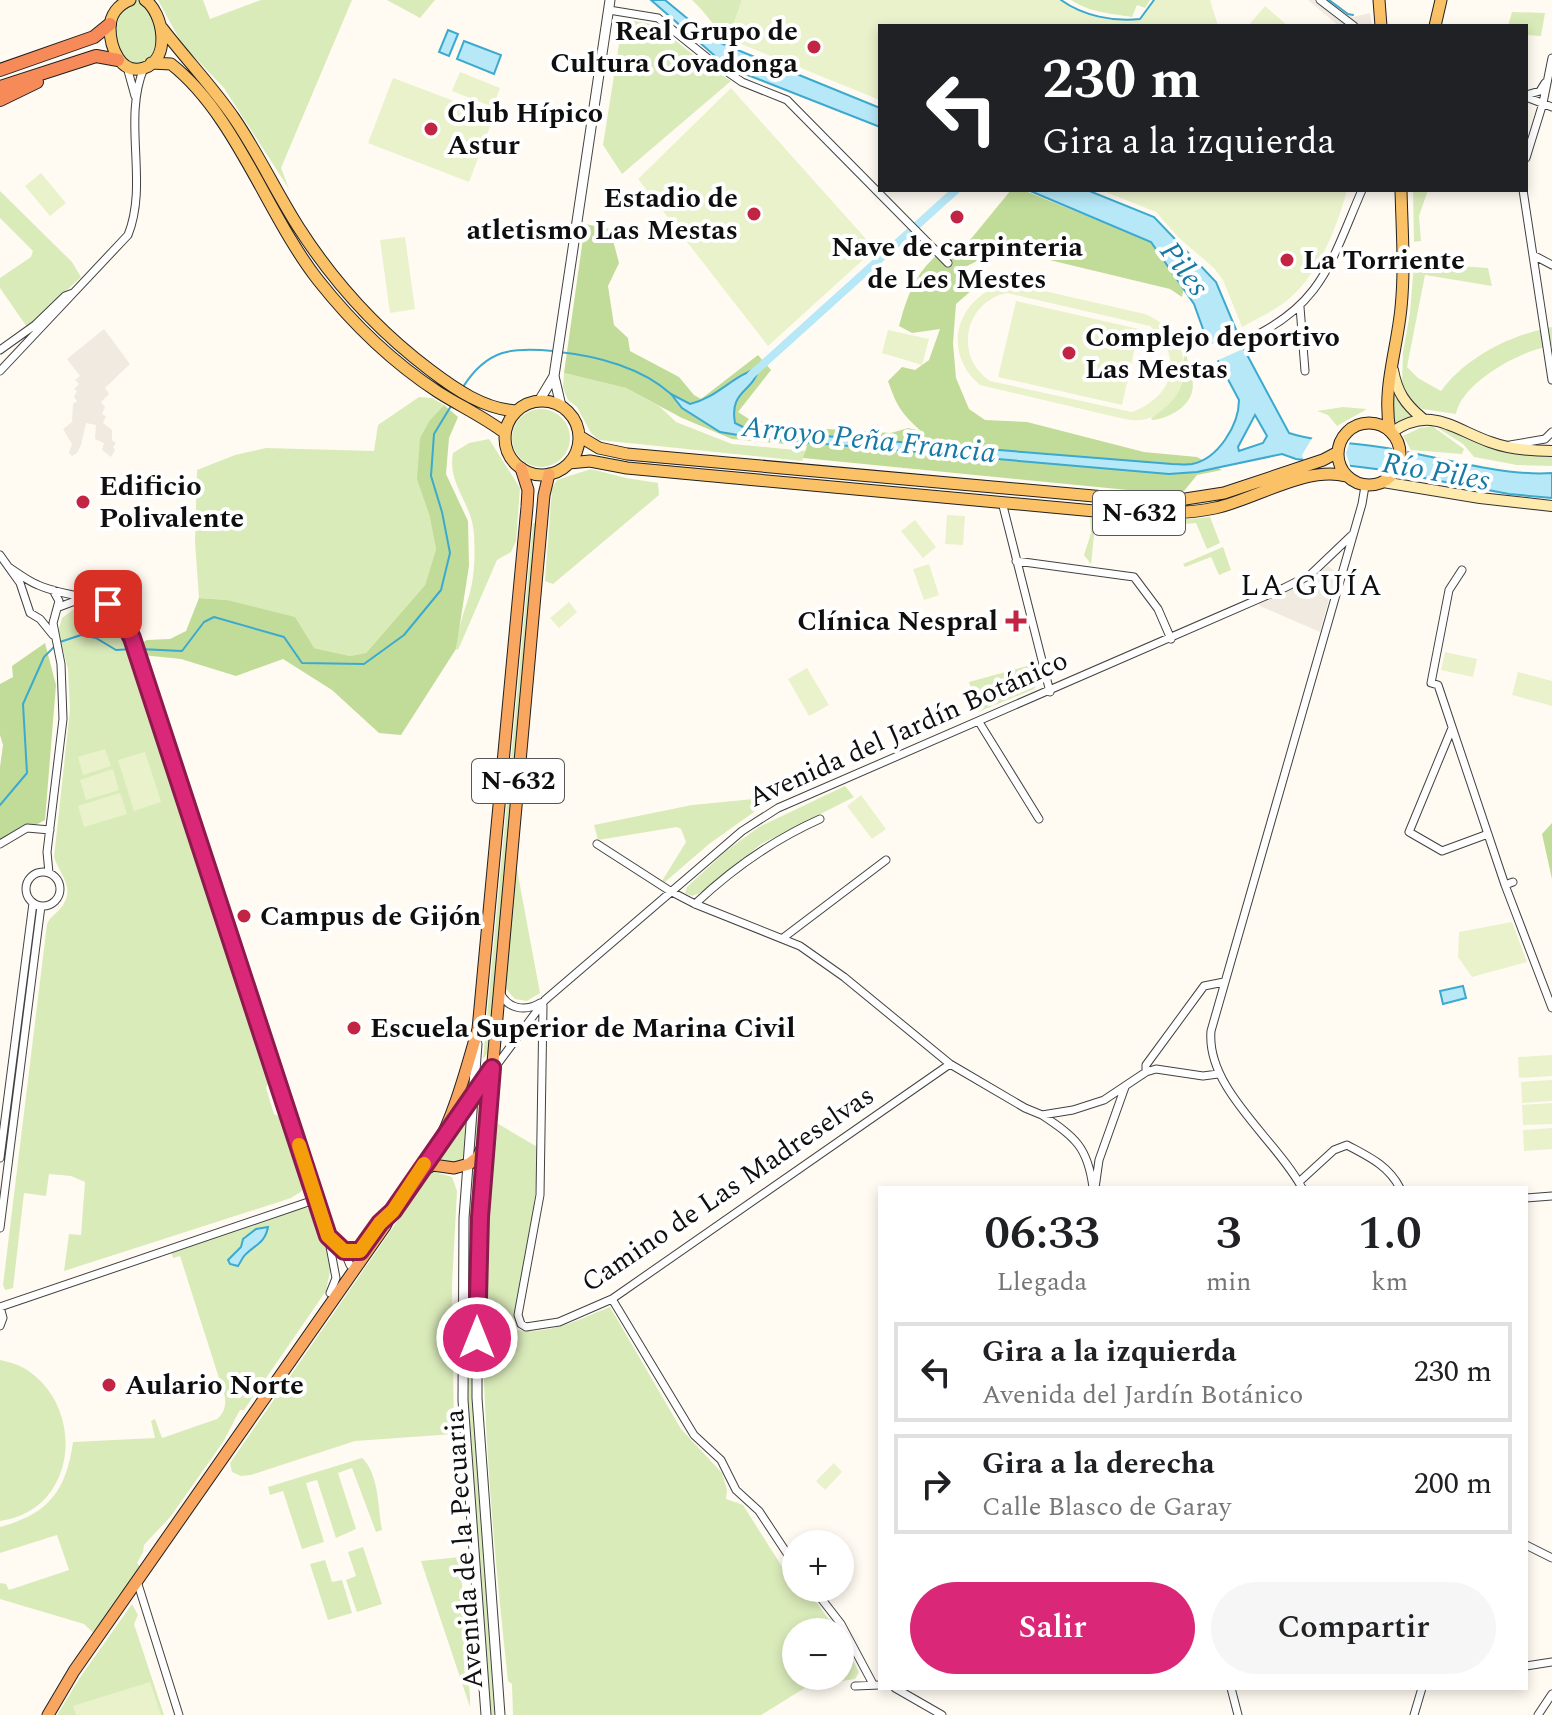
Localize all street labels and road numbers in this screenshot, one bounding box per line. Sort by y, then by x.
road number: N-632 [1093,491,1185,535]
street label: Avenida del Jardín Botánico [741,639,1075,819]
road number: N-632 [472,759,564,803]
street label: Camino de Las Madreselvas [573,1074,883,1304]
street label: Avenida de la Pecuaria [433,1407,495,1690]

